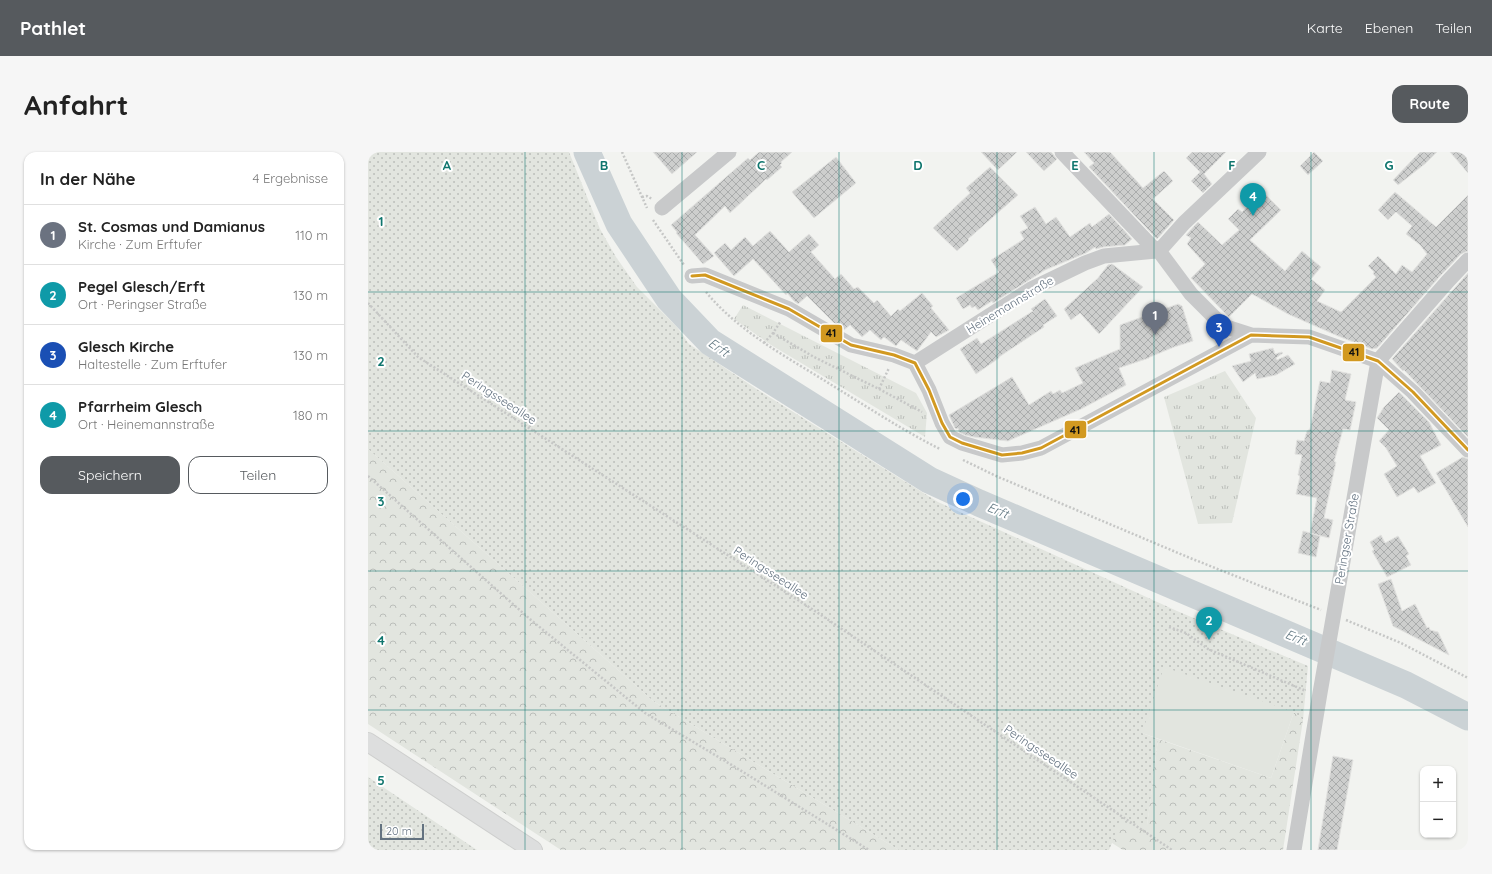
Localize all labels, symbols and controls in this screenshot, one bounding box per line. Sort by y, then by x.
text: Pathlet [20,16,86,40]
text: Karte [1307,19,1343,37]
text: Ebenen [1365,19,1413,37]
text: Teilen [1435,19,1472,37]
button: Route [1392,85,1468,123]
text: Anfahrt [24,87,128,122]
text: A [443,157,452,173]
text: B [600,157,608,173]
text: C [757,157,765,173]
text: D [913,157,923,173]
text: E [1071,157,1079,173]
text: F [1228,157,1236,173]
text: G [1384,157,1394,173]
text: In der Nähe [40,168,136,189]
text: 4 Ergebnisse [252,170,328,186]
pin: 4 [1240,183,1266,216]
text: 1 [378,213,384,229]
text: St. Cosmas und Damianus [78,217,265,236]
text: 1 [50,227,56,243]
text: 110 m [295,227,328,243]
text: Kirche · Zum Erftufer [78,236,202,252]
street label: Heinemannstraße [963,272,1056,337]
text: Pegel Glesch/Erft [78,277,205,296]
text: 2 [49,287,57,303]
text: 130 m [293,287,328,303]
text: Ort · Peringser Straße [78,296,207,312]
pin: 1 [1142,302,1168,335]
pin: 3 [1206,314,1232,347]
line badge: 41 [820,324,843,343]
text: 41 [826,326,836,340]
water label: Erft [706,334,734,361]
text: Glesch Kirche [78,337,174,356]
line badge: 41 [1342,343,1365,362]
text: 41 [1349,345,1359,359]
text: 3 [50,347,56,363]
text: 130 m [293,347,328,363]
text: 2 [377,353,385,369]
text: Haltestelle · Zum Erftufer [78,356,227,372]
street label: Peringsseeallee [459,368,540,428]
text: Pfarrheim Glesch [78,397,202,416]
text: 4 [49,407,57,423]
text: 180 m [293,407,328,423]
text: Ort · Heinemannstraße [78,416,215,432]
line badge: 41 [1064,420,1087,439]
text: 41 [1070,423,1080,437]
button: Speichern [40,456,180,494]
button: Teilen [188,456,328,494]
your location [953,489,973,509]
street label: Peringser Straße [1331,492,1362,586]
text: 3 [378,493,385,509]
water label: Erft [985,498,1012,522]
street label: Peringsseeallee [731,543,812,603]
pin: 2 [1196,607,1222,640]
water label: Erft [1283,625,1310,649]
text: 4 [377,632,385,648]
street label: Peringsseeallee [1001,721,1081,782]
map controls [1420,766,1456,838]
button: + [1420,766,1456,802]
text: 5 [377,772,385,788]
button: − [1420,802,1456,838]
scale bar [380,822,424,841]
text: 20 m [386,824,412,838]

